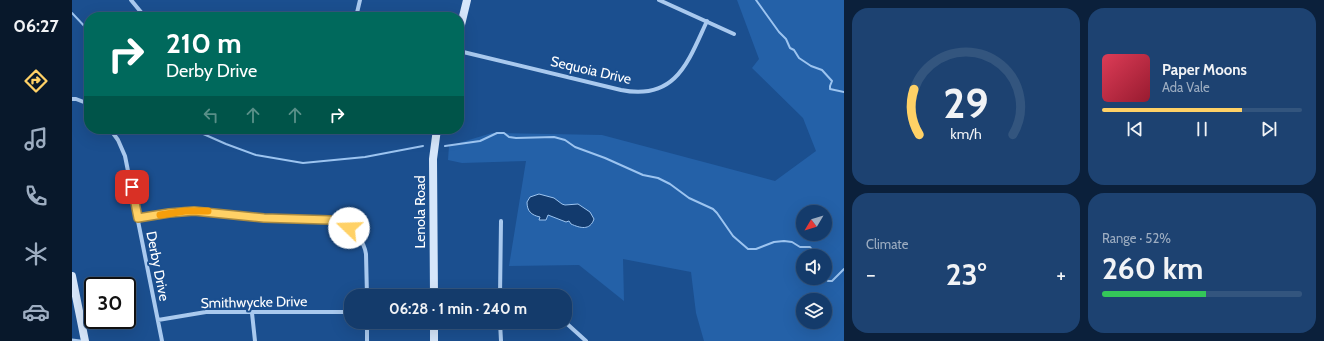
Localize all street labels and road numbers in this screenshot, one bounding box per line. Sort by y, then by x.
street label: Sequoia Drive [549,52,633,88]
street label: Lenola Road [411,175,429,249]
street label: Derby Drive [142,229,174,303]
street label: Smithwycke Drive [201,292,307,312]

